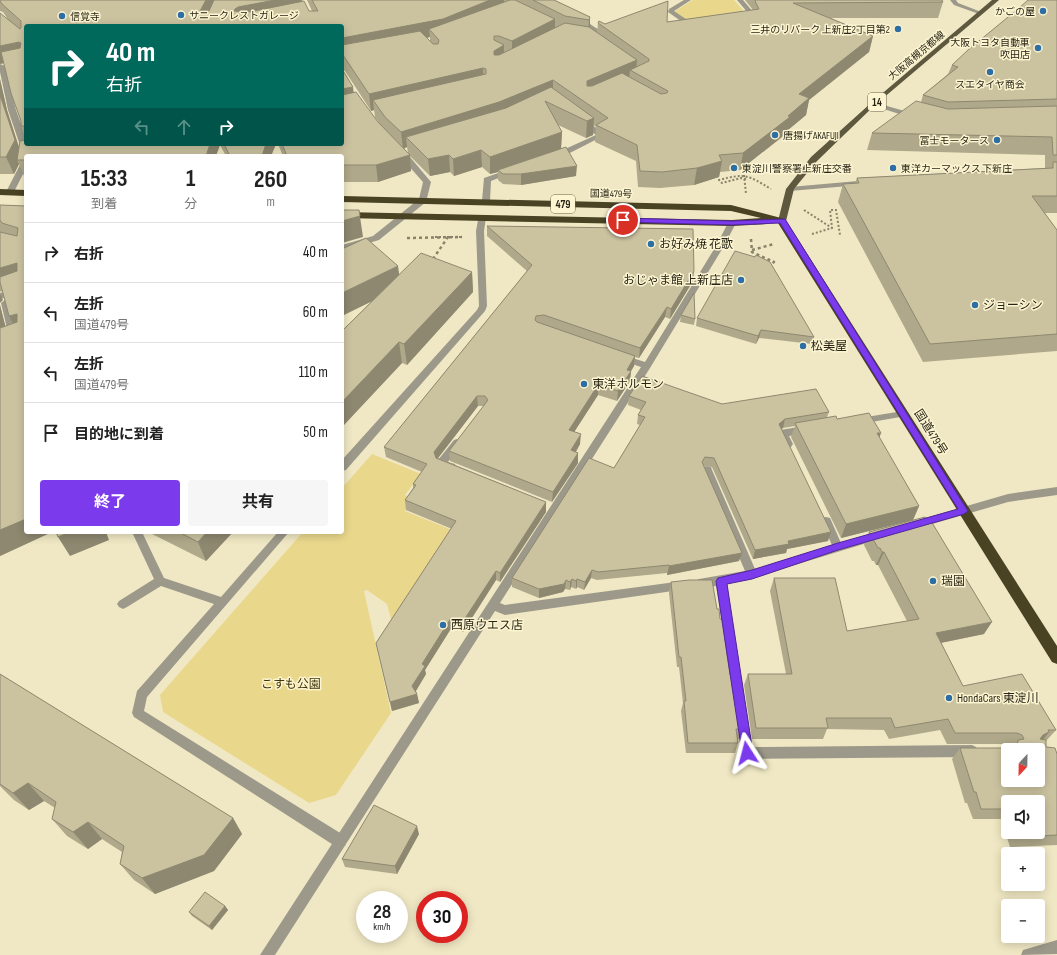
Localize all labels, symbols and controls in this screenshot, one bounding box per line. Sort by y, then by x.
place label: かごの屋 [995,6,1035,18]
marker: かごの屋 [1038,6,1048,16]
marker: サニークレストガレージ [176,10,186,20]
place label: サニークレストガレージ [189,10,299,22]
marker: 信覚寺 [57,11,67,21]
place label: 信覚寺 [70,11,100,23]
place label: 三井のリパーク 上新庄2丁目第2 [750,24,890,36]
marker: 三井のリパーク 上新庄2丁目第2 [893,24,903,34]
street label: 大阪高槻京都線 [886,29,947,83]
text: 40 m [106,36,155,69]
place label: 大阪トヨタ自動車 吹田店 [950,37,1030,61]
icon: right [40,40,92,92]
marker: 大阪トヨタ自動車 吹田店 [1033,43,1043,53]
marker: スエタイヤ商会 [985,67,995,77]
text: 右折 [106,75,142,96]
place label: スエタイヤ商会 [955,79,1025,91]
road number: 14 [868,93,886,111]
icon: left [131,116,153,138]
icon: ahead [173,116,195,138]
icon: right [215,116,237,138]
marker: 唐揚げAKAFUJI [770,130,780,140]
place label: 唐揚げAKAFUJI [783,130,839,142]
place label: 冨士モータース [920,135,989,147]
marker: 冨士モータース [992,135,1002,145]
marker: 東淀川警察署上新庄交番 [729,163,739,173]
place label: 東淀川警察署上新庄交番 [742,163,852,175]
marker: 東洋カーマックス 下新庄 [888,163,898,173]
place label: 東洋カーマックス 下新庄 [901,163,1012,175]
text: 15:33 [81,164,128,193]
text: 1 [186,164,196,193]
text: 260 [254,165,287,194]
street label: 国道479号 [590,188,632,200]
text: m [266,194,275,210]
road number: 479 [551,195,575,213]
text: 到着 [91,196,117,212]
text: 分 [184,196,197,212]
pin [606,203,640,237]
icon: arrive [612,209,634,231]
place label: お好み焼 花歌 [659,237,733,252]
marker: お好み焼 花歌 [646,239,656,249]
icon: right [40,242,62,264]
text: 40 m [303,243,328,262]
text: 右折 [74,245,104,264]
place label: おじゃま館 上新庄店 [623,273,733,288]
marker: おじゃま館 上新庄店 [736,275,746,285]
text: 左折 [74,295,104,314]
place label: ジョーシン [983,298,1043,313]
marker: ジョーシン [970,300,980,310]
icon: left [40,302,62,324]
text: 60 m [303,303,328,322]
text: 国道479号 [74,317,129,333]
place label: 松美屋 [811,339,847,354]
marker: 松美屋 [798,341,808,351]
text: 左折 [74,355,104,374]
icon: left [40,362,62,384]
text: 110 m [299,363,328,382]
text: 国道479号 [74,377,129,393]
place label: 東洋ホルモン [592,377,664,392]
marker: 東洋ホルモン [579,379,589,389]
street label: 国道479号 [911,407,950,458]
icon: arrive [40,422,62,444]
text: 50 m [303,423,328,442]
text: 目的地に到着 [74,425,164,444]
button: 終了 [40,480,180,526]
button: 共有 [188,480,328,526]
place label: 瑞園 [941,574,965,589]
marker: 瑞園 [928,576,938,586]
place label: 西原ウエス店 [451,618,523,633]
marker: 西原ウエス店 [438,620,448,630]
park label: こすも公園 [261,677,321,692]
place label: HondaCars 東淀川 [957,691,1039,706]
marker: HondaCars 東淀川 [944,693,954,703]
position arrow [726,732,768,774]
north arrow [1001,743,1045,787]
map controls [1001,743,1045,943]
button: sound [1001,795,1045,839]
button: + [1001,847,1045,891]
speed limit sign: 30 [416,891,468,943]
button: − [1001,899,1045,943]
text: 28 [373,900,391,924]
text: km/h [373,921,391,933]

